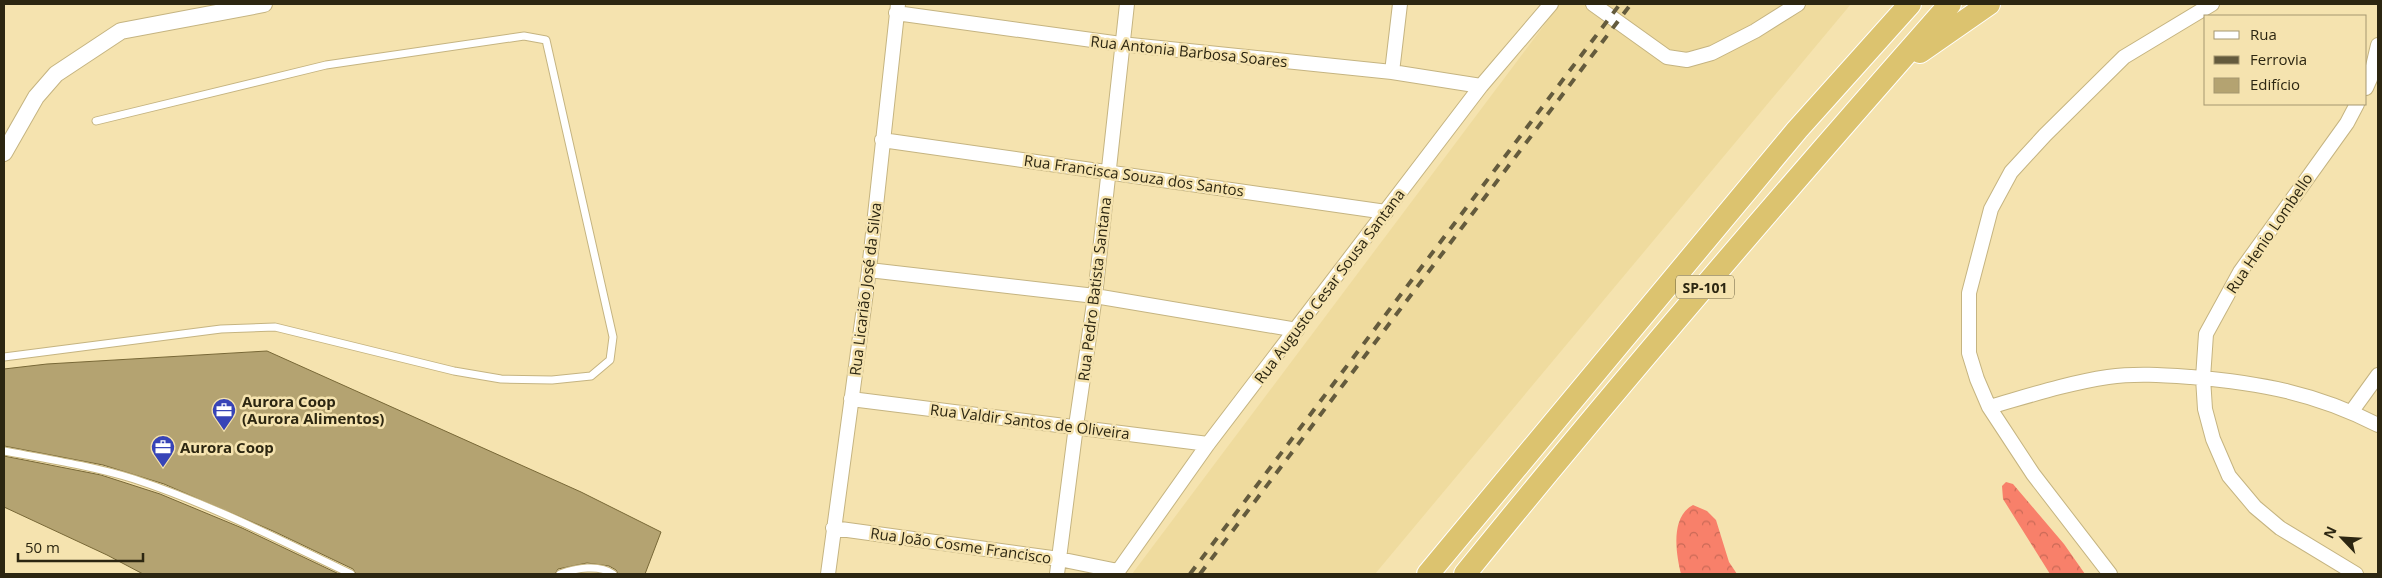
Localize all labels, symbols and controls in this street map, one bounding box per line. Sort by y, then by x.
legend [2204,15,2367,105]
text: Rua [2250,24,2277,44]
street label: Rua Antonia Barbosa Soares [1090,31,1288,71]
text: Ferrovia [2250,49,2307,69]
text: Edifício [2250,74,2300,94]
street label: Rua Francisca Souza dos Santos [1023,150,1245,200]
street label: Rua Henio Lombello [2221,169,2317,297]
street label: Rua Augusto Cesar Sousa Santana [1249,185,1409,387]
street label: Rua Pedro Batista Santana [1073,196,1115,382]
street label: Rua Licarião José da Silva [844,201,886,377]
road number: SP-101 [1676,276,1734,298]
place label: Aurora Coop (Aurora Alimentos) [242,391,384,428]
office icon: Aurora Coop (Aurora Alimentos) [211,397,237,431]
street label: Rua Valdir Santos de Oliveira [929,399,1131,443]
office icon: Aurora Coop [150,434,176,468]
place label: Aurora Coop [180,437,274,457]
north arrow [2317,513,2367,563]
street label: Rua João Cosme Francisco [869,522,1053,568]
text: N [2319,523,2341,541]
scale bar [18,530,142,562]
text: 50 m [25,537,60,557]

